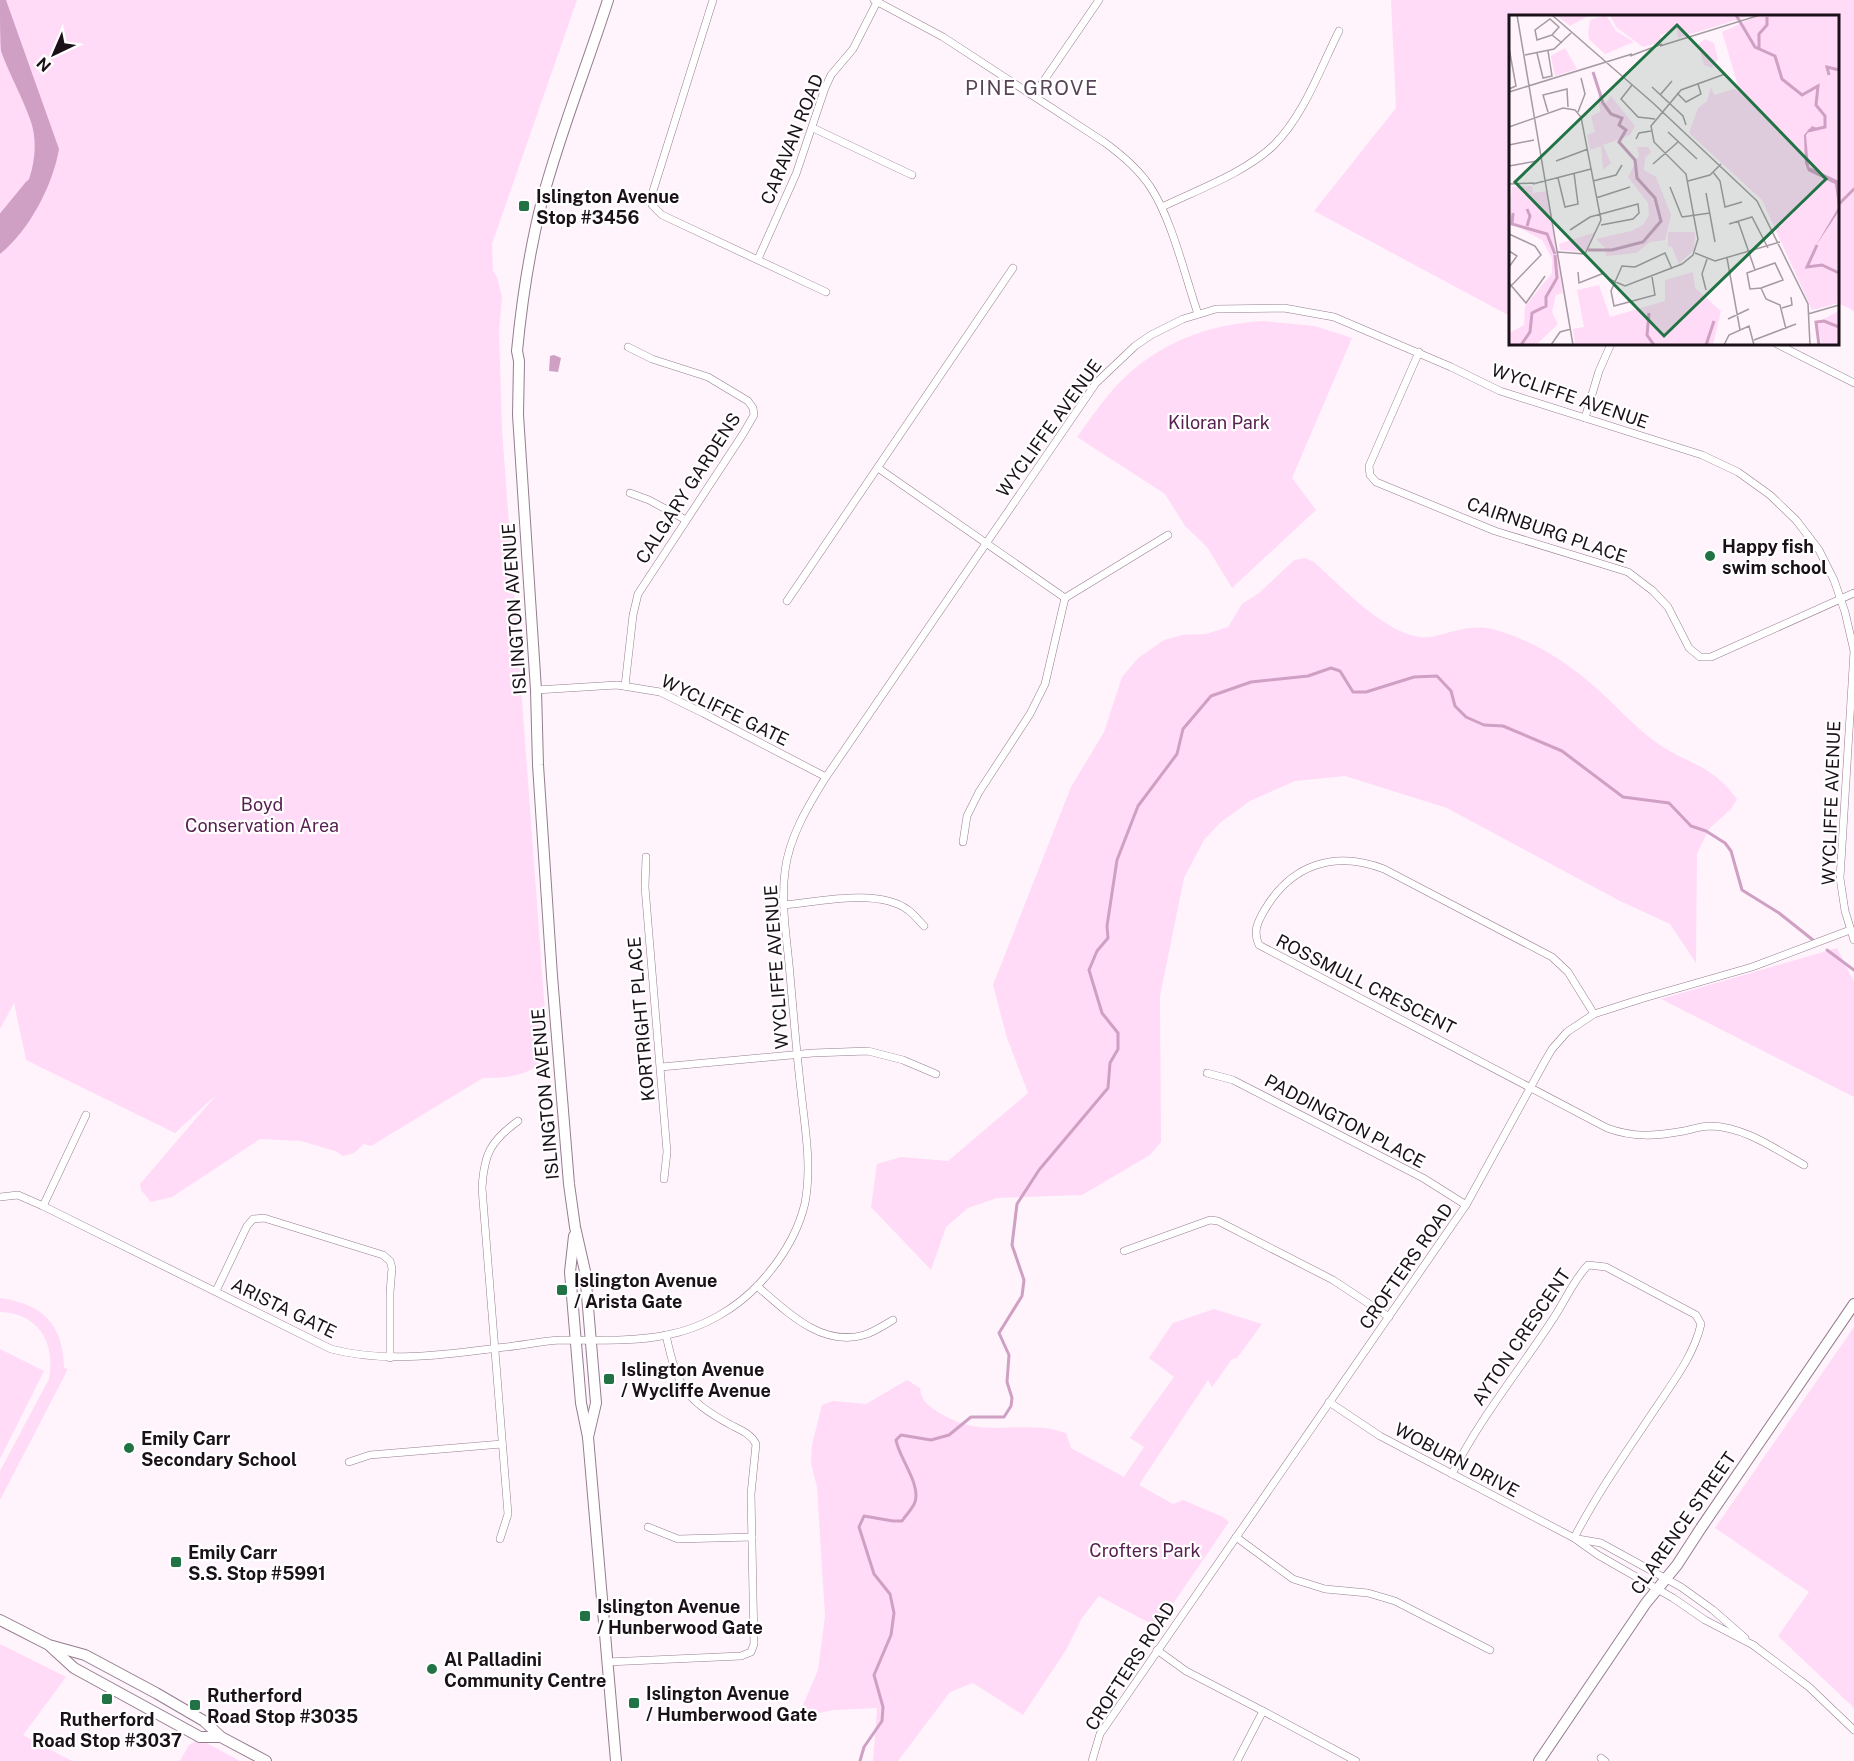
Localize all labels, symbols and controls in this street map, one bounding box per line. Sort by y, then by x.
inset map [1509,15,1839,345]
north arrow [24,24,84,84]
text: N [33,53,55,76]
street label: CARAVAN ROAD [756,71,828,207]
district label: PINE GROVE [965,76,1099,100]
place label: Islington Avenue Stop #3456 [536,186,679,228]
marker: Islington Avenue Stop #3456 [517,199,531,213]
street label: WYCLIFFE AVENUE [992,355,1106,501]
street label: WYCLIFFE AVENUE [1489,359,1651,433]
street label: CALGARY GARDENS [631,409,745,567]
park label: Kiloran Park [1168,412,1270,433]
street label: CAIRNBURG PLACE [1464,493,1630,567]
street label: ISLINGTON AVENUE [498,523,530,695]
place label: Happy fish swim school [1722,536,1827,578]
marker: Happy fish swim school [1703,549,1717,563]
street label: WYCLIFFE GATE [658,670,792,750]
street label: WYCLIFFE AVENUE [1818,720,1844,886]
park label: Boyd Conservation Area [185,794,339,836]
street label: WYCLIFFE AVENUE [760,884,792,1050]
street label: ROSSMULL CRESCENT [1273,930,1459,1039]
street label: KORTRIGHT PLACE [623,936,659,1102]
street label: ISLINGTON AVENUE [527,1008,563,1180]
street label: PADDINGTON PLACE [1261,1070,1429,1172]
street label: CROFTERS ROAD [1355,1199,1457,1333]
street label: AYTON CRESCENT [1467,1264,1575,1409]
place label: Islington Avenue / Arista Gate [574,1270,717,1312]
street label: ARISTA GATE [228,1273,340,1343]
marker: Islington Avenue / Arista Gate [555,1283,569,1297]
place label: Islington Avenue / Wycliffe Avenue [621,1359,771,1401]
marker: Islington Avenue / Wycliffe Avenue [602,1372,616,1386]
street label: WOBURN DRIVE [1391,1418,1523,1502]
place label: Emily Carr Secondary School [141,1428,297,1470]
marker: Emily Carr Secondary School [122,1441,136,1455]
street label: CLARENCE STREET [1626,1448,1740,1598]
park label: Crofters Park [1089,1540,1201,1561]
place label: Emily Carr S.S. Stop #5991 [188,1542,326,1584]
marker: Emily Carr S.S. Stop #5991 [169,1555,183,1569]
place label: Islington Avenue / Hunberwood Gate [597,1596,763,1638]
street label: CROFTERS ROAD [1081,1598,1179,1734]
marker: Islington Avenue / Hunberwood Gate [578,1609,592,1623]
place label: Al Palladini Community Centre [444,1649,606,1691]
marker: Al Palladini Community Centre [425,1662,439,1676]
place label: Islington Avenue / Humberwood Gate [646,1683,817,1725]
place label: Rutherford Road Stop #3035 [207,1685,358,1727]
marker: Rutherford Road Stop #3037 [100,1692,114,1706]
marker: Islington Avenue / Humberwood Gate [627,1696,641,1710]
marker: Rutherford Road Stop #3035 [188,1698,202,1712]
place label: Rutherford Road Stop #3037 [32,1709,182,1751]

